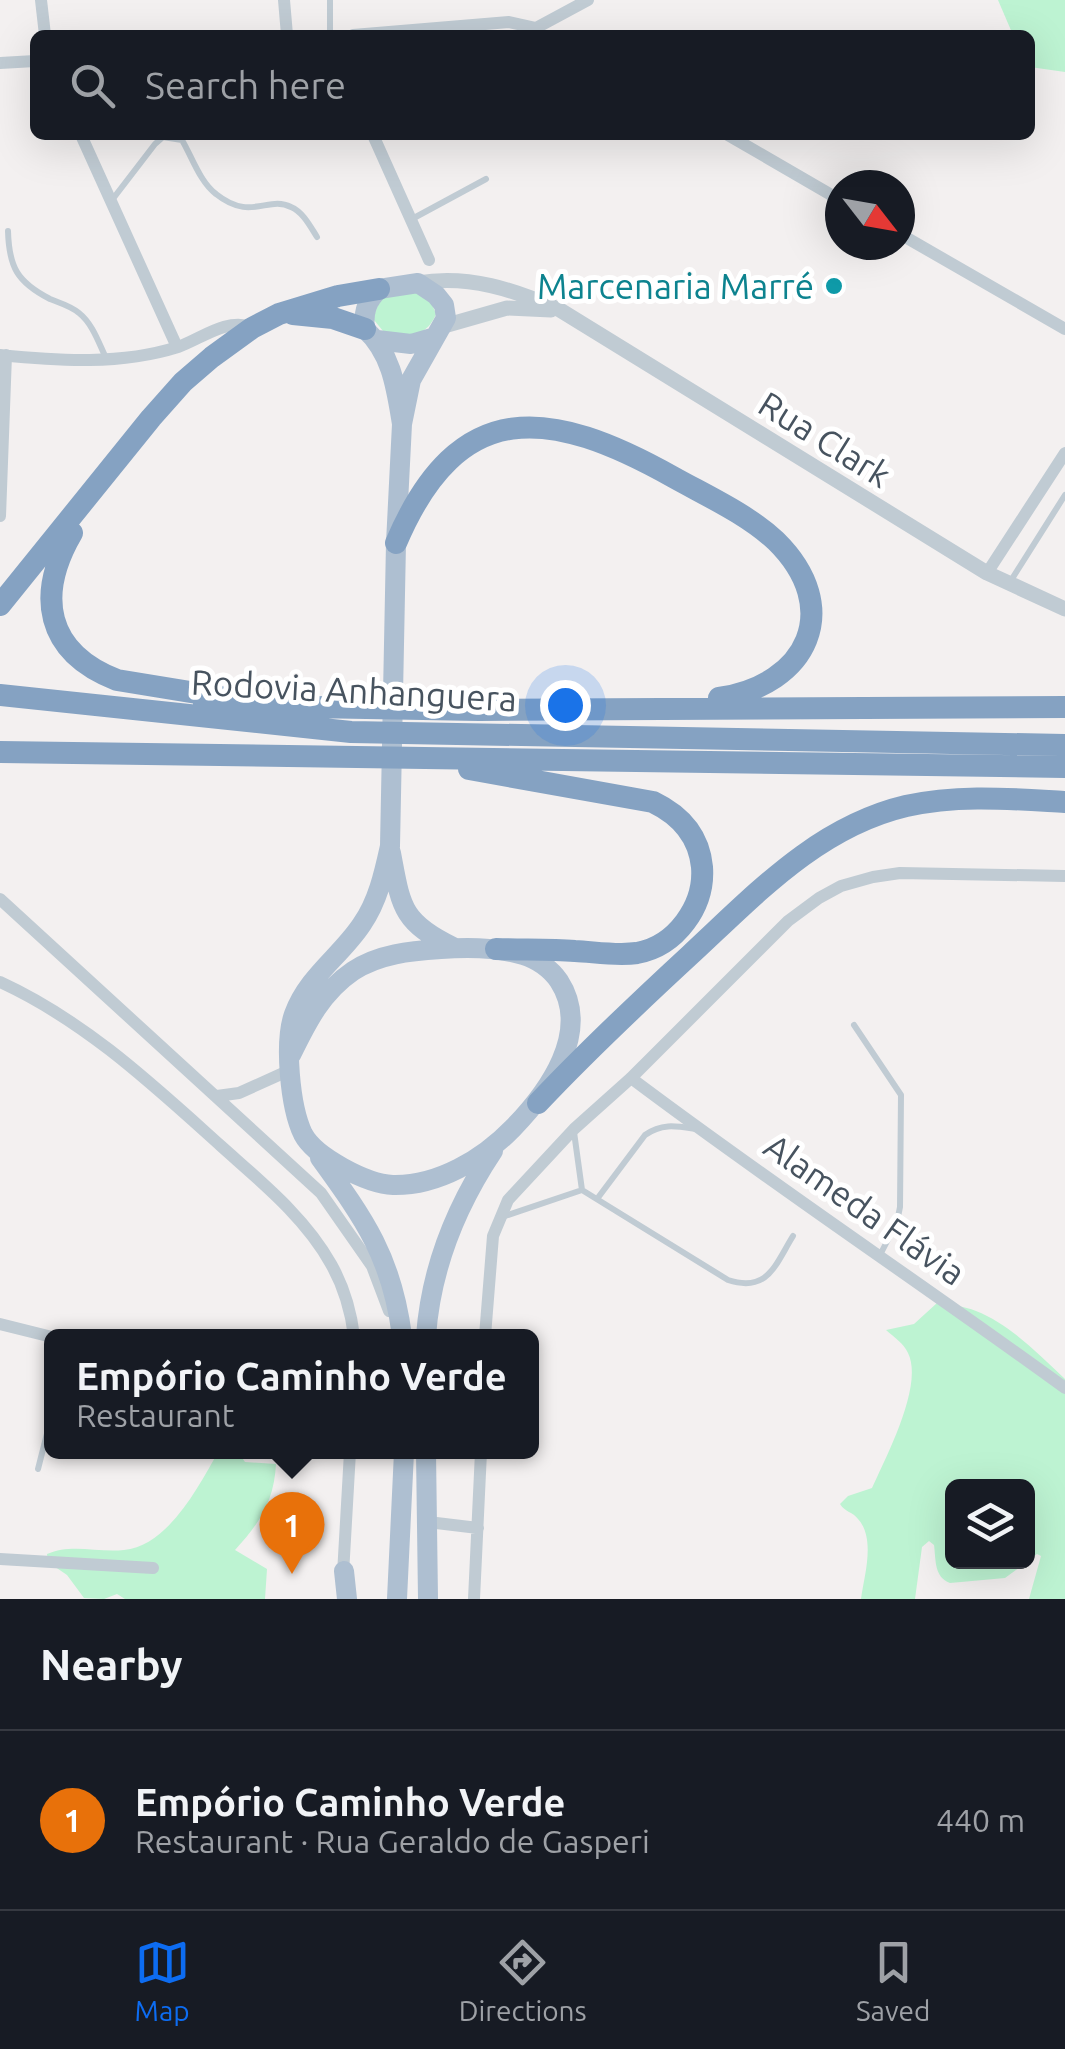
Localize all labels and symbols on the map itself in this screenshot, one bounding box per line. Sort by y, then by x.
north arrow [825,170,915,260]
place label: Marcenaria Marré [537,266,814,306]
marker: Marcenaria Marré [823,275,845,297]
street label: Rua Clark [752,383,898,495]
street label: Rodovia Anhanguera [190,661,518,719]
your location [540,680,591,731]
street label: Alameda Flávia [757,1125,973,1293]
pin: 1 [260,1492,324,1574]

